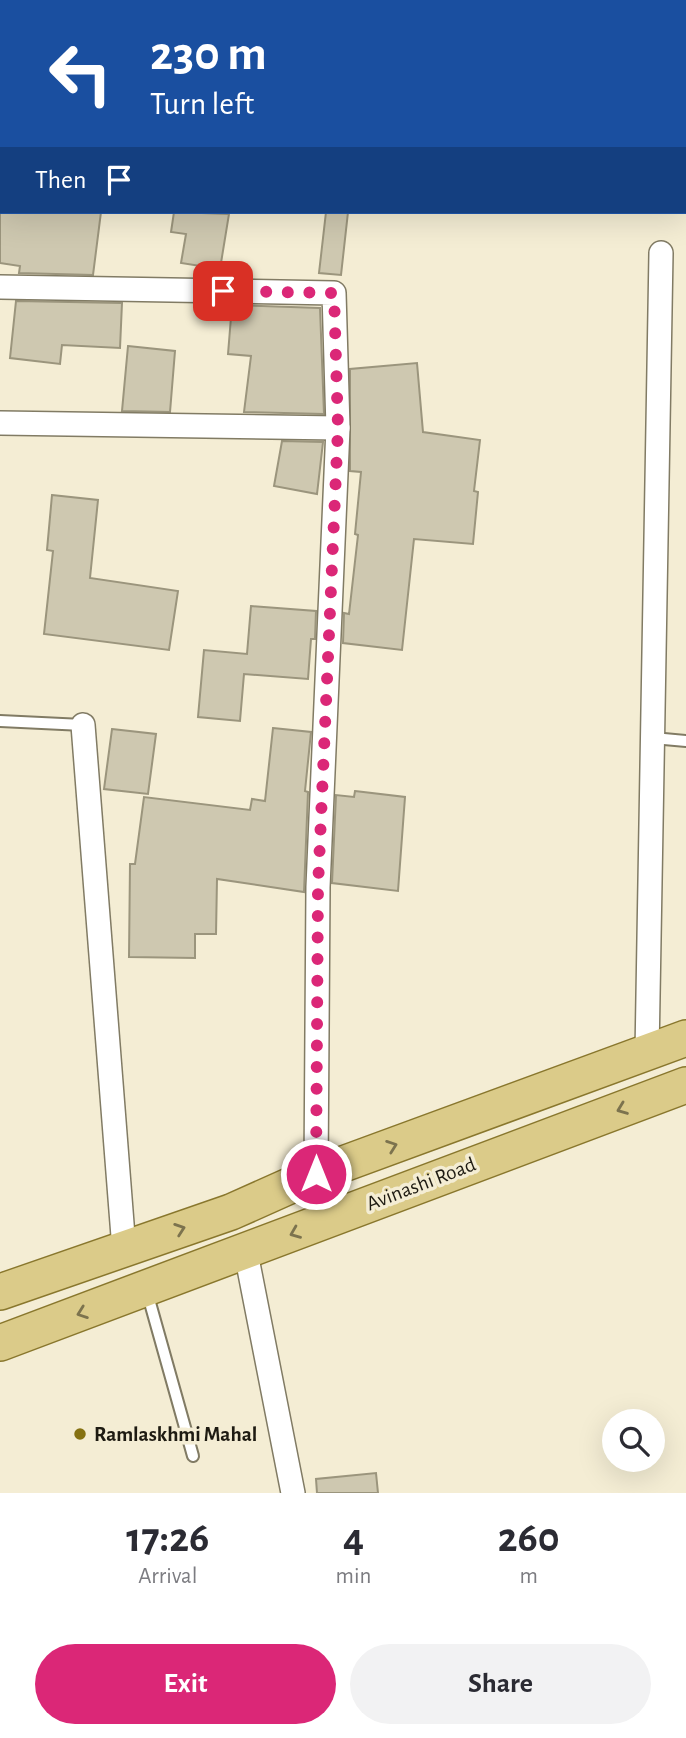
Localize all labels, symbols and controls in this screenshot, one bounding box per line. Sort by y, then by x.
icon: left [35,28,126,119]
text: 230 m [150,30,267,79]
text: Turn left [150,88,254,120]
icon: arrive [100,161,138,199]
text: Then [35,167,86,193]
pin [193,261,253,321]
icon: arrive [204,272,242,310]
one-way arrow [617,1100,629,1114]
position arrow [279,1137,353,1211]
one-way arrow [385,1140,397,1154]
street label: Avinashi Road [363,1154,479,1214]
one-way arrow [173,1223,186,1237]
one-way arrow [289,1224,301,1238]
one-way arrow [77,1305,89,1319]
map controls [602,1409,665,1472]
button: search [602,1409,665,1472]
place label: Ramlaskhmi Mahal [94,1424,257,1445]
marker: Ramlaskhmi Mahal [72,1426,88,1442]
text: 17:26 [126,1517,209,1559]
text: 4 [343,1517,364,1559]
text: 260 [498,1517,560,1559]
text: Arrival [138,1565,197,1588]
text: min [336,1565,371,1588]
text: m [520,1565,538,1588]
button: Exit [35,1644,336,1724]
button: Share [350,1644,651,1724]

